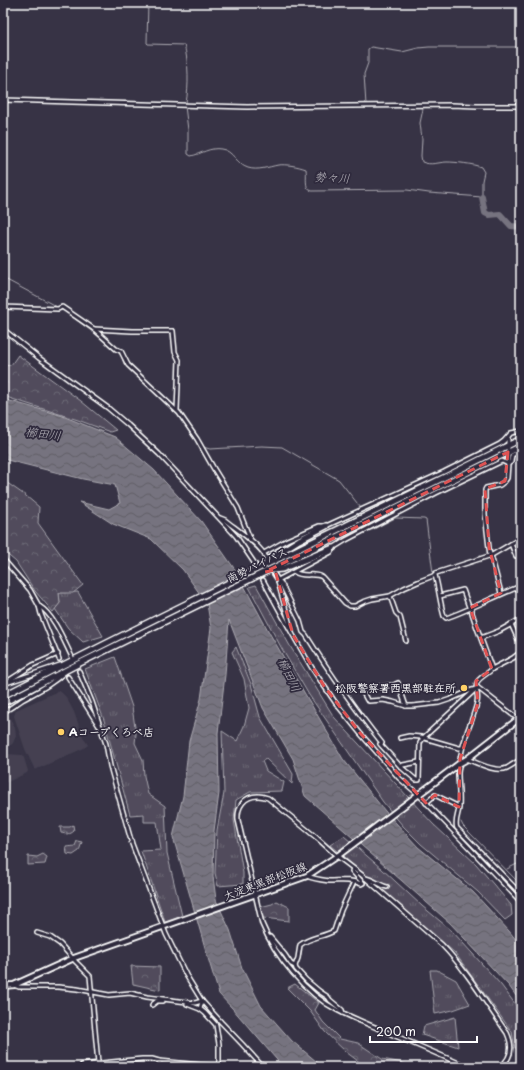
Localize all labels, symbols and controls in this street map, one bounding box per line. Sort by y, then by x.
water label: 勢々川 [314,167,351,187]
water label: 櫛田川 [24,422,62,444]
street label: 南勢バイパス [223,542,290,587]
water label: 櫛田川 [274,654,306,695]
place label: 松阪警察署西黒部駐在所 [335,679,456,696]
marker: 松阪警察署西黒部駐在所 [459,683,469,693]
place label: Aコープくろべ店 [69,723,154,740]
marker: Aコープくろべ店 [56,727,66,737]
street label: 大淀東黒部松阪線 [221,857,309,904]
scale bar [370,1018,477,1044]
text: 200 m [376,1022,416,1040]

